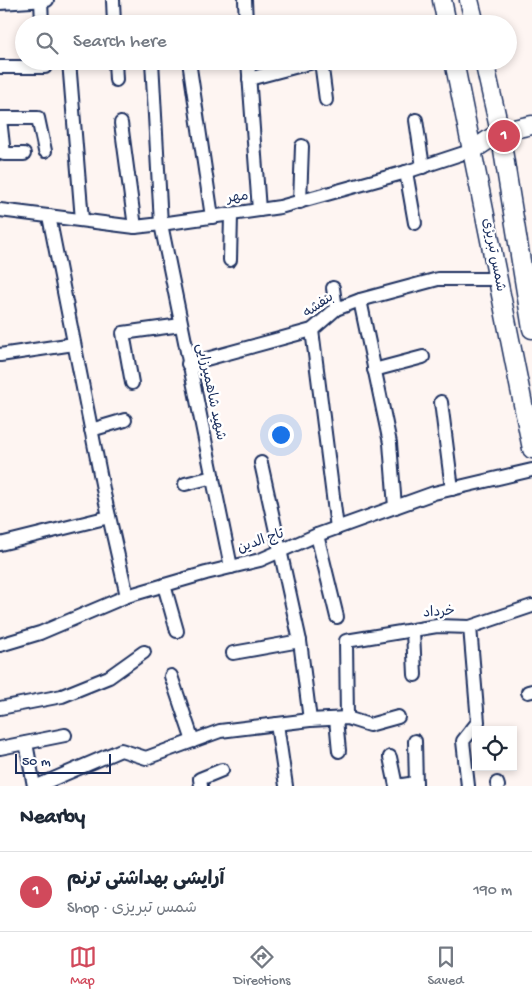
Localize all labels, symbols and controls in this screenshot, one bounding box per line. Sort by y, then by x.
search box [15,15,517,70]
icon: search [33,29,61,57]
text: Search here [73,31,167,54]
pin: 1 [488,117,520,155]
street label: مهر [225,188,250,208]
street label: شمس تبریزی [478,217,508,293]
street label: بنفشه [300,289,338,323]
street label: شهید شاهمیرزایی [191,342,229,442]
your location [268,422,294,448]
street label: تاج الدین [235,526,287,558]
street label: خرداد [422,603,456,623]
map controls [472,726,517,771]
button: locate [472,726,517,771]
scale bar [15,751,111,774]
text: 50 m [22,754,51,771]
text: Nearby [20,806,85,831]
text: آرایشی بهداشتی ترنم [67,869,224,892]
text: 1 [33,882,39,901]
text: 190 m [473,882,512,901]
text: Shop · شمس تبریزی [67,900,197,919]
tab: Map [69,943,97,990]
tab: Directions [234,943,291,990]
tab: Saved [428,943,463,990]

